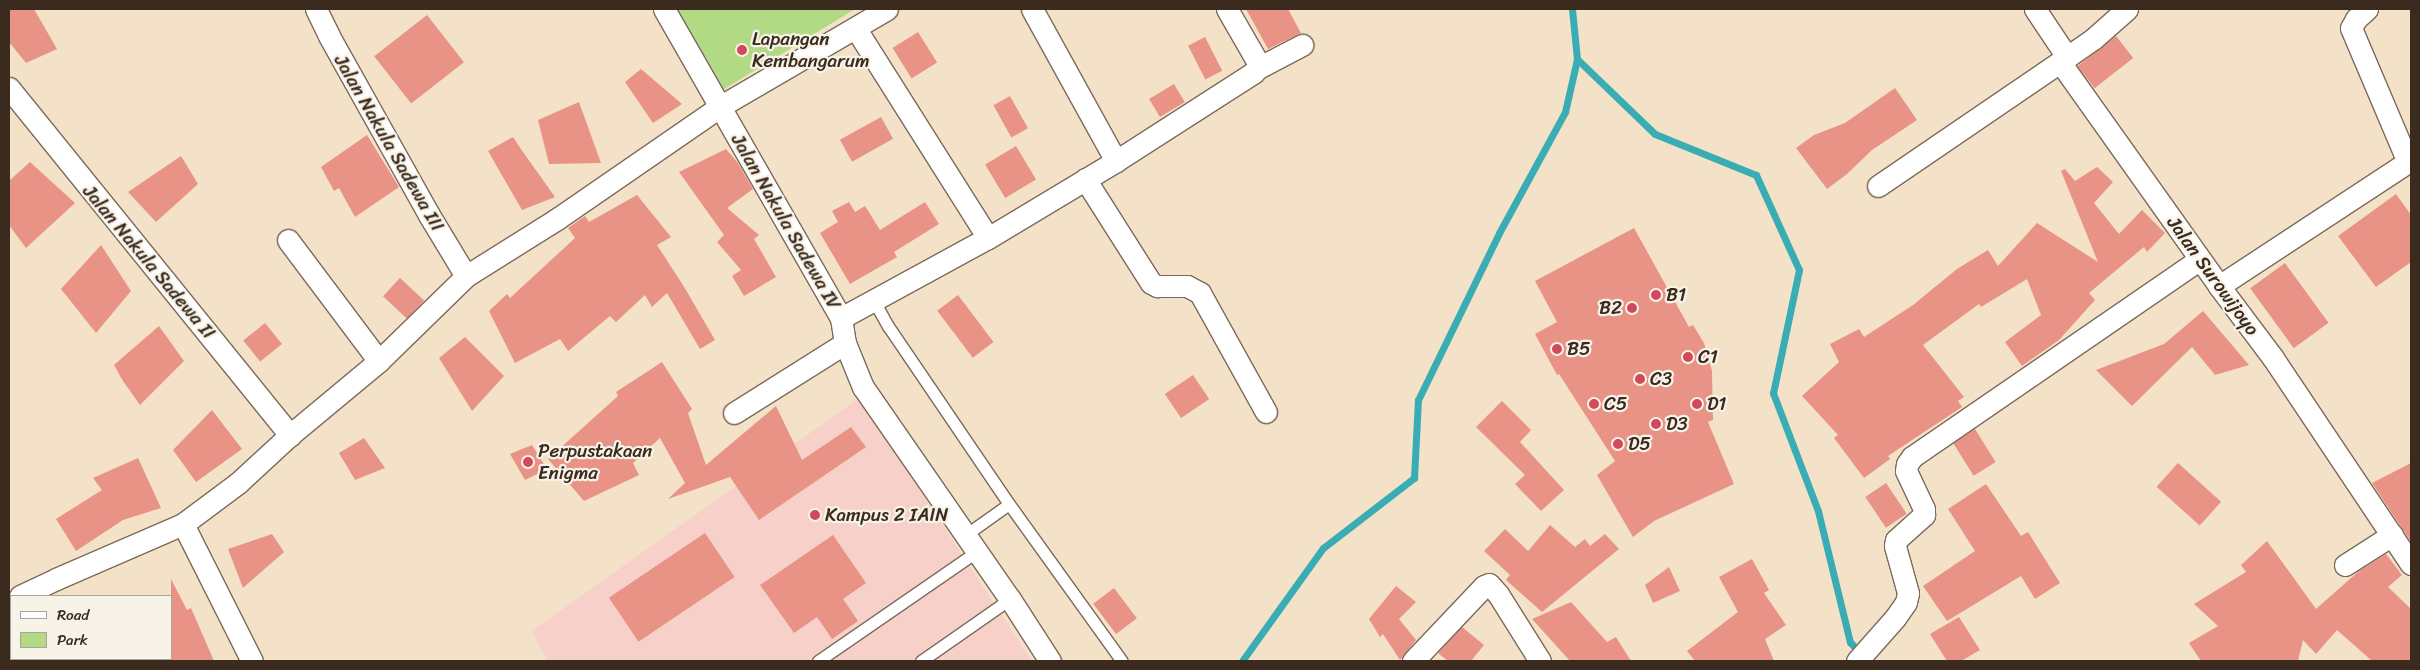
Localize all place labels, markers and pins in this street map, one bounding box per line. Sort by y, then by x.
place label: Lapangan Kembangarum [752,28,870,72]
marker: Lapangan Kembangarum [736,44,748,56]
place label: B1 [1666,284,1686,306]
marker: B1 [1650,289,1662,301]
place label: B2 [1599,297,1622,319]
marker: B2 [1626,302,1638,314]
place label: B5 [1567,338,1591,360]
marker: B5 [1551,343,1563,355]
place label: C1 [1698,346,1718,368]
marker: C1 [1682,351,1694,363]
place label: C3 [1650,368,1672,390]
marker: C3 [1634,373,1646,385]
place label: C5 [1604,393,1627,415]
place label: D1 [1707,393,1727,415]
marker: C5 [1588,398,1600,410]
marker: D1 [1691,398,1703,410]
place label: D3 [1666,413,1688,435]
marker: D3 [1650,418,1662,430]
place label: D5 [1628,433,1651,455]
marker: D5 [1612,438,1624,450]
place label: Perpustakaan Enigma [538,440,652,484]
marker: Perpustakaan Enigma [522,456,534,468]
place label: Kampus 2 IAIN [825,504,948,526]
marker: Kampus 2 IAIN [809,509,821,521]

